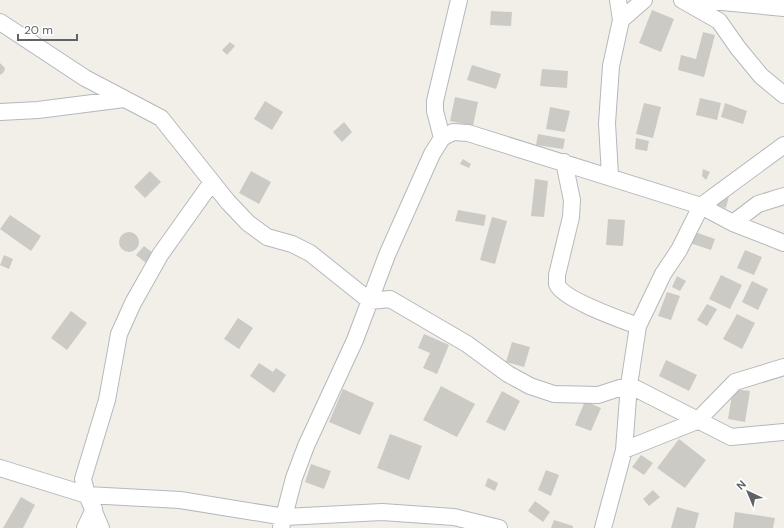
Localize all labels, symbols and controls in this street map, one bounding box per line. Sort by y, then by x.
scale bar [18,16,77,42]
text: 20 m [24,22,53,38]
north arrow [728,472,768,512]
text: N [733,477,749,493]

